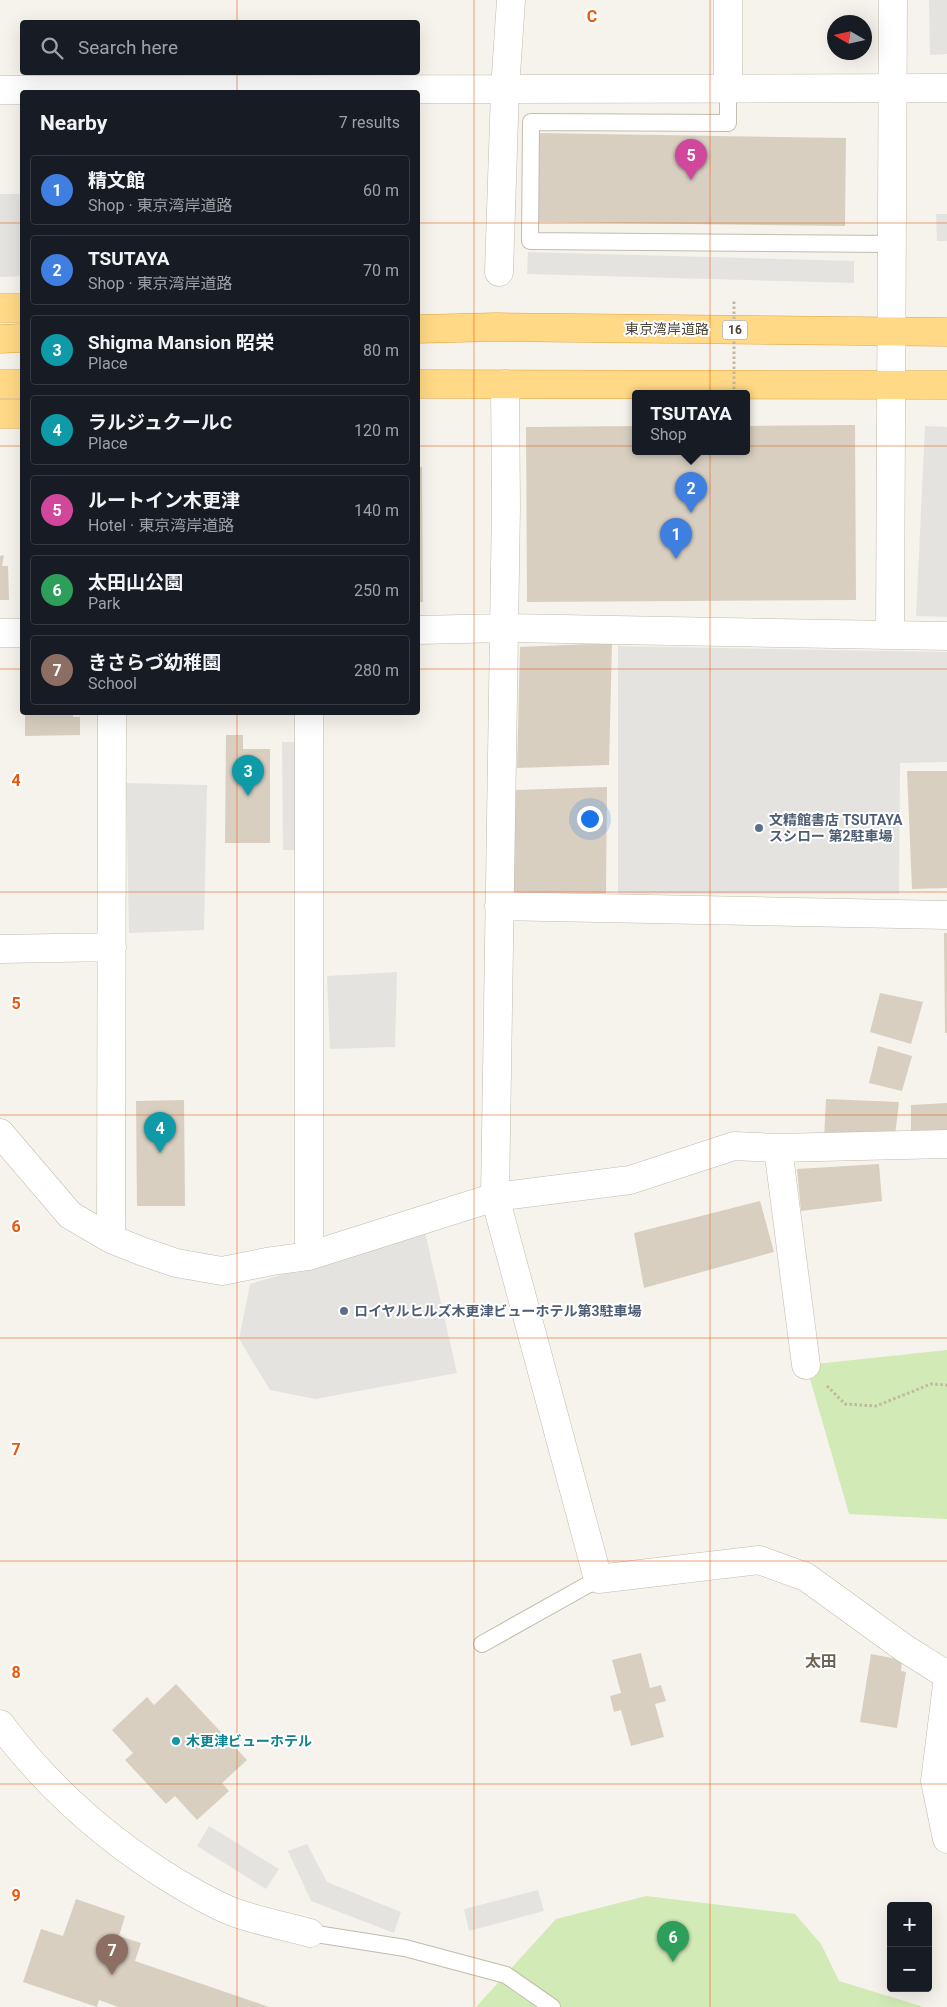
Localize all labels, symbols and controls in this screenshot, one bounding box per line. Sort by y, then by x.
text: C [587,7,597,26]
north arrow [827,15,872,60]
search box [20,20,420,75]
icon: search [38,34,66,62]
text: Search here [78,36,178,59]
text: Nearby [40,111,107,135]
text: 7 results [339,113,400,132]
pin: 5 [675,139,707,180]
text: 精文館 [88,169,145,192]
text: 1 [52,181,62,200]
text: 60 m [363,181,399,200]
text: Shop · 東京湾岸道路 [88,196,233,215]
text: TSUTAYA [88,247,169,270]
text: 2 [52,261,62,280]
text: 70 m [363,261,399,280]
text: Shop · 東京湾岸道路 [88,274,233,293]
road number: 16 [722,320,748,340]
street label: 東京湾岸道路 [625,321,709,337]
text: Shigma Mansion 昭栄 [88,331,274,354]
text: 3 [52,341,62,360]
text: 80 m [363,341,399,360]
text: Place [88,354,128,373]
popup [632,390,750,455]
text: TSUTAYA [650,402,732,425]
text: ラルジュクールC [88,411,232,434]
text: 4 [52,421,62,440]
text: 120 m [354,421,399,440]
text: Shop [650,425,687,444]
text: Place [88,434,128,453]
pin: 2 [675,472,707,513]
text: ルートイン木更津 [88,489,240,512]
text: 5 [52,501,62,520]
text: 140 m [354,501,399,520]
text: Hotel · 東京湾岸道路 [88,516,234,535]
pin: 1 [660,518,692,559]
text: 太田山公園 [88,571,183,594]
text: 6 [52,581,62,600]
text: 250 m [354,581,399,600]
text: Park [88,594,120,613]
text: きさらづ幼稚園 [88,651,221,674]
text: 7 [52,661,62,680]
text: 280 m [354,661,399,680]
text: School [88,674,137,693]
pin: 3 [232,755,264,796]
text: 4 [11,771,21,790]
your location [577,806,603,832]
place label: 文精館書店 TSUTAYA スシロー 第2駐車場 [769,812,903,844]
marker: 文精館書店 TSUTAYA スシロー 第2駐車場 [753,822,765,834]
text: 5 [11,994,21,1013]
pin: 4 [144,1112,176,1153]
text: 6 [11,1217,21,1236]
place label: ロイヤルヒルズ木更津ビューホテル第3駐車場 [354,1303,642,1319]
marker: ロイヤルヒルズ木更津ビューホテル第3駐車場 [338,1305,350,1317]
text: 7 [11,1440,21,1459]
district label: 太田 [805,1652,837,1671]
text: 8 [11,1663,21,1682]
place label: 木更津ビューホテル [186,1733,312,1749]
marker: 木更津ビューホテル [170,1735,182,1747]
text: 9 [11,1886,21,1905]
map controls [887,1902,932,1992]
button: + [887,1902,932,1947]
pin: 6 [657,1921,689,1962]
pin: 7 [96,1934,128,1975]
button: − [887,1947,932,1992]

